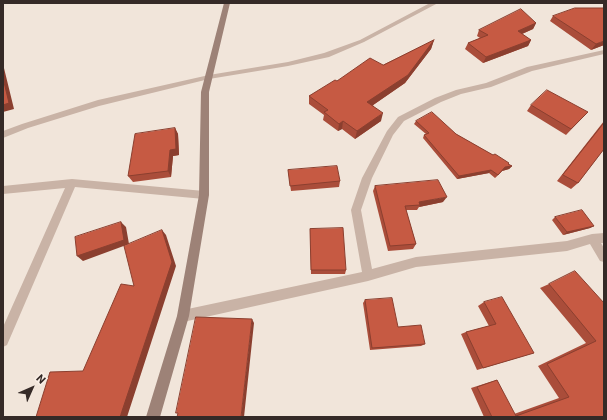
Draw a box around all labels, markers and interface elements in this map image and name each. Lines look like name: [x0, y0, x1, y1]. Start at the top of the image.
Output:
north arrow: [12, 368, 52, 408]
text: N: [33, 372, 48, 386]

